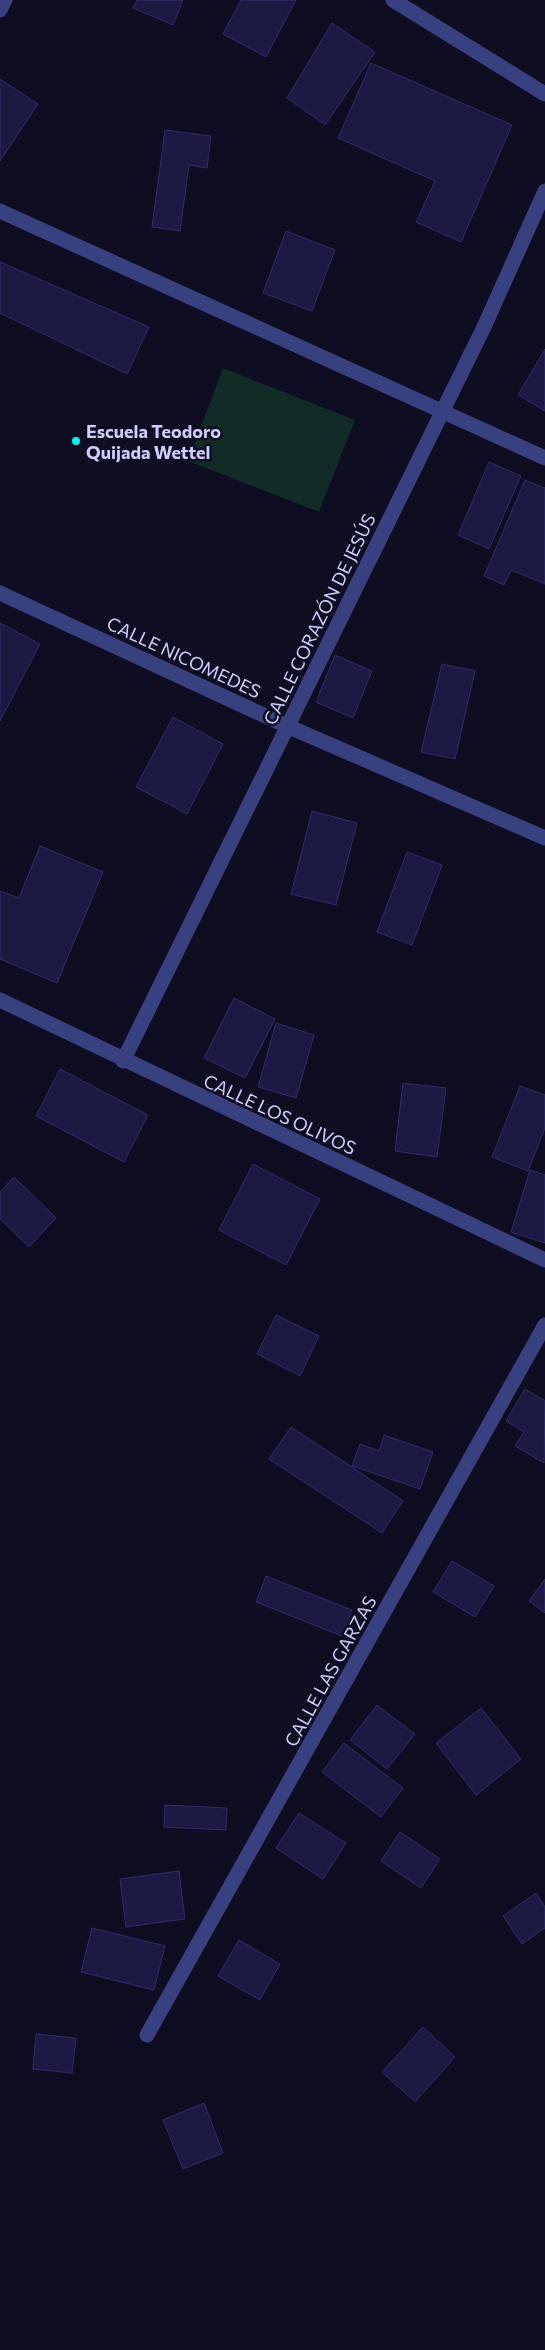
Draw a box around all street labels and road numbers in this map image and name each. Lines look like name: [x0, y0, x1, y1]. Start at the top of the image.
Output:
street label: CALLE CORAZÓN DE JESÚS: [258, 510, 380, 728]
street label: CALLE NICOMEDES: [104, 612, 264, 702]
street label: CALLE LOS OLIVOS: [200, 1069, 360, 1159]
street label: CALLE LAS GARZAS: [279, 1592, 381, 1750]

